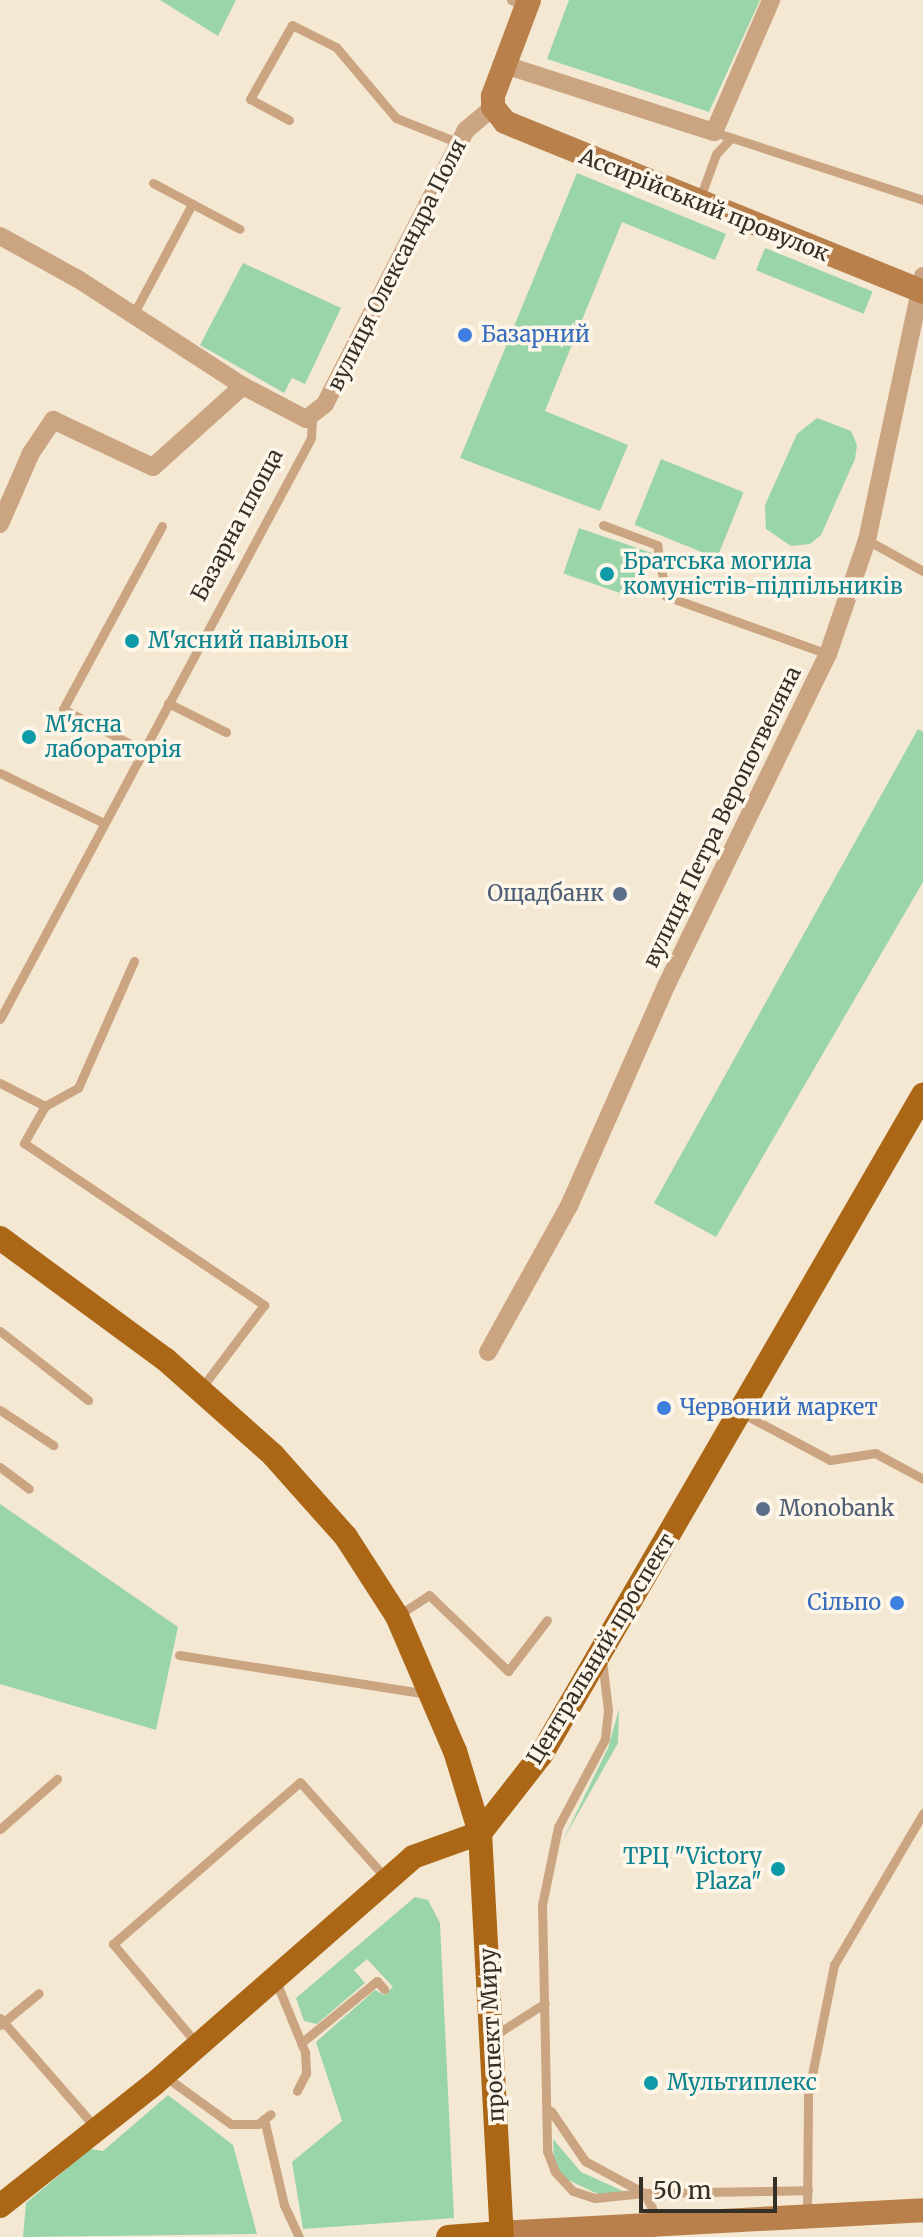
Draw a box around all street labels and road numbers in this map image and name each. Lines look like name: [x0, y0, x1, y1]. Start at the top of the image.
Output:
street label: вулиця Олександра Поля: [322, 135, 472, 395]
street label: Ассирійський провулок: [575, 143, 833, 267]
street label: Базарна площа: [186, 444, 288, 606]
street label: вулиця Петра Веропотвеляна: [637, 662, 807, 972]
street label: Центральний проспект: [521, 1529, 681, 1769]
street label: проспект Миру: [474, 1947, 510, 2123]

